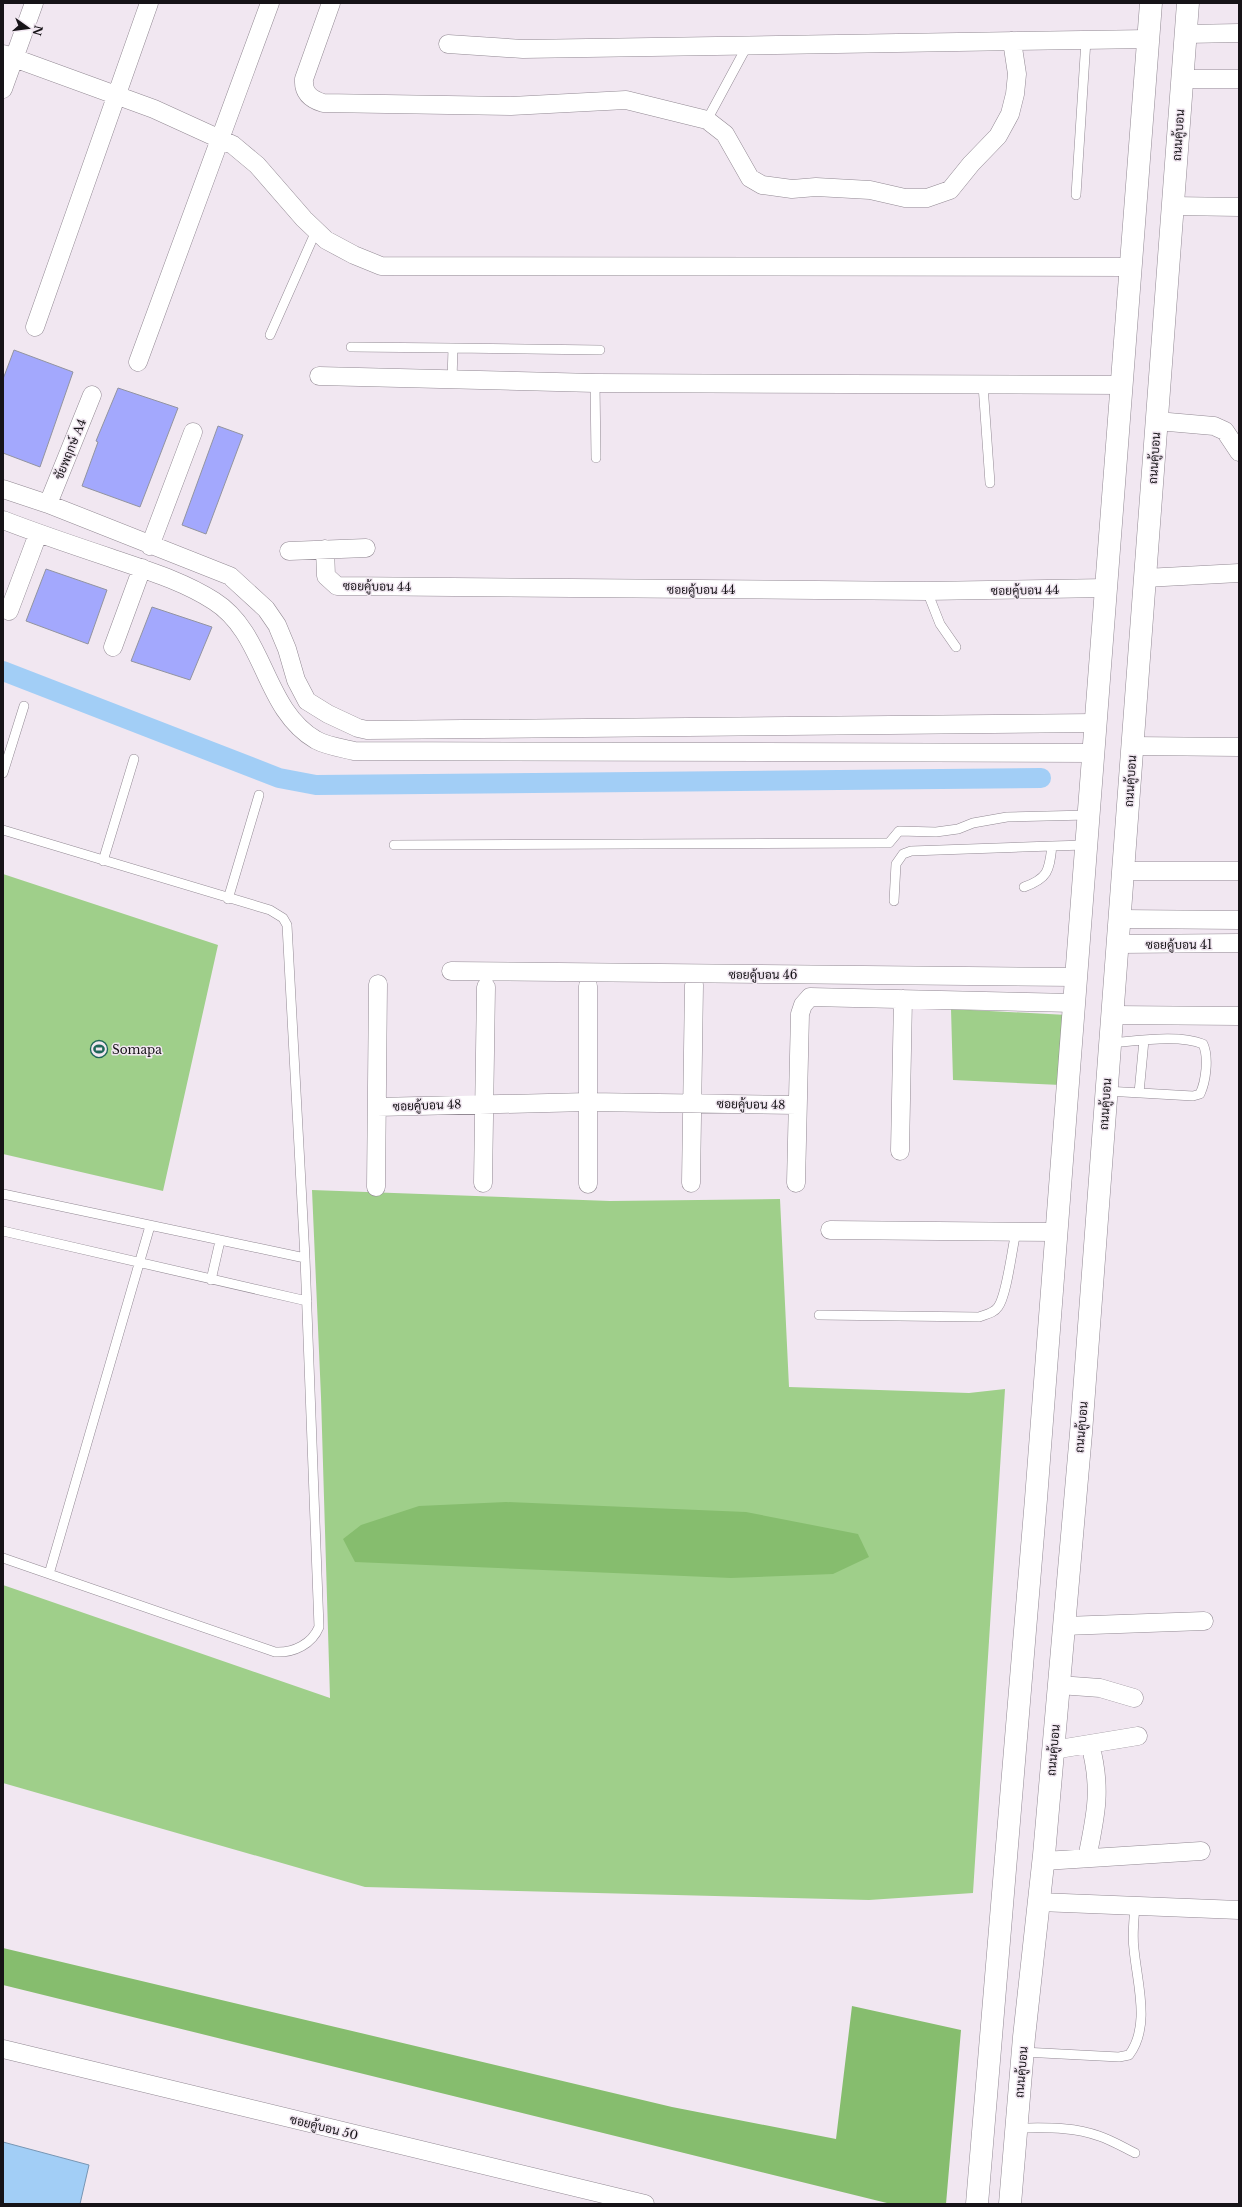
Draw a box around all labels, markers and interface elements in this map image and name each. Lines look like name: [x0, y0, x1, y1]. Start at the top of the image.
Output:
north arrow: [8, 8, 48, 48]
text: N: [30, 24, 46, 38]
street label: ถนนคู้บอน: [1169, 108, 1188, 161]
street label: ชัยพฤกษ์ A4: [51, 416, 89, 482]
street label: ถนนคู้บอน: [1145, 431, 1164, 484]
street label: ซอยคู้บอน 44: [343, 578, 411, 595]
street label: ซอยคู้บอน 44: [667, 582, 735, 598]
street label: ซอยคู้บอน 44: [991, 582, 1059, 599]
street label: ถนนคู้บอน: [1121, 754, 1140, 807]
street label: ซอยคู้บอน 41: [1146, 937, 1212, 953]
street label: ซอยคู้บอน 46: [728, 967, 798, 983]
sports icon: Somapa: [89, 1039, 109, 1059]
place label: Somapa: [112, 1042, 162, 1057]
street label: ถนนคู้บอน: [1096, 1077, 1115, 1130]
street label: ซอยคู้บอน 48: [392, 1096, 462, 1115]
street label: ซอยคู้บอน 48: [717, 1096, 785, 1113]
street label: ถนนคู้บอน: [1071, 1400, 1092, 1454]
street label: ถนนคู้บอน: [1043, 1723, 1064, 1777]
street label: ถนนคู้บอน: [1011, 2045, 1032, 2099]
street label: ซอยคู้บอน 50: [288, 2111, 360, 2144]

